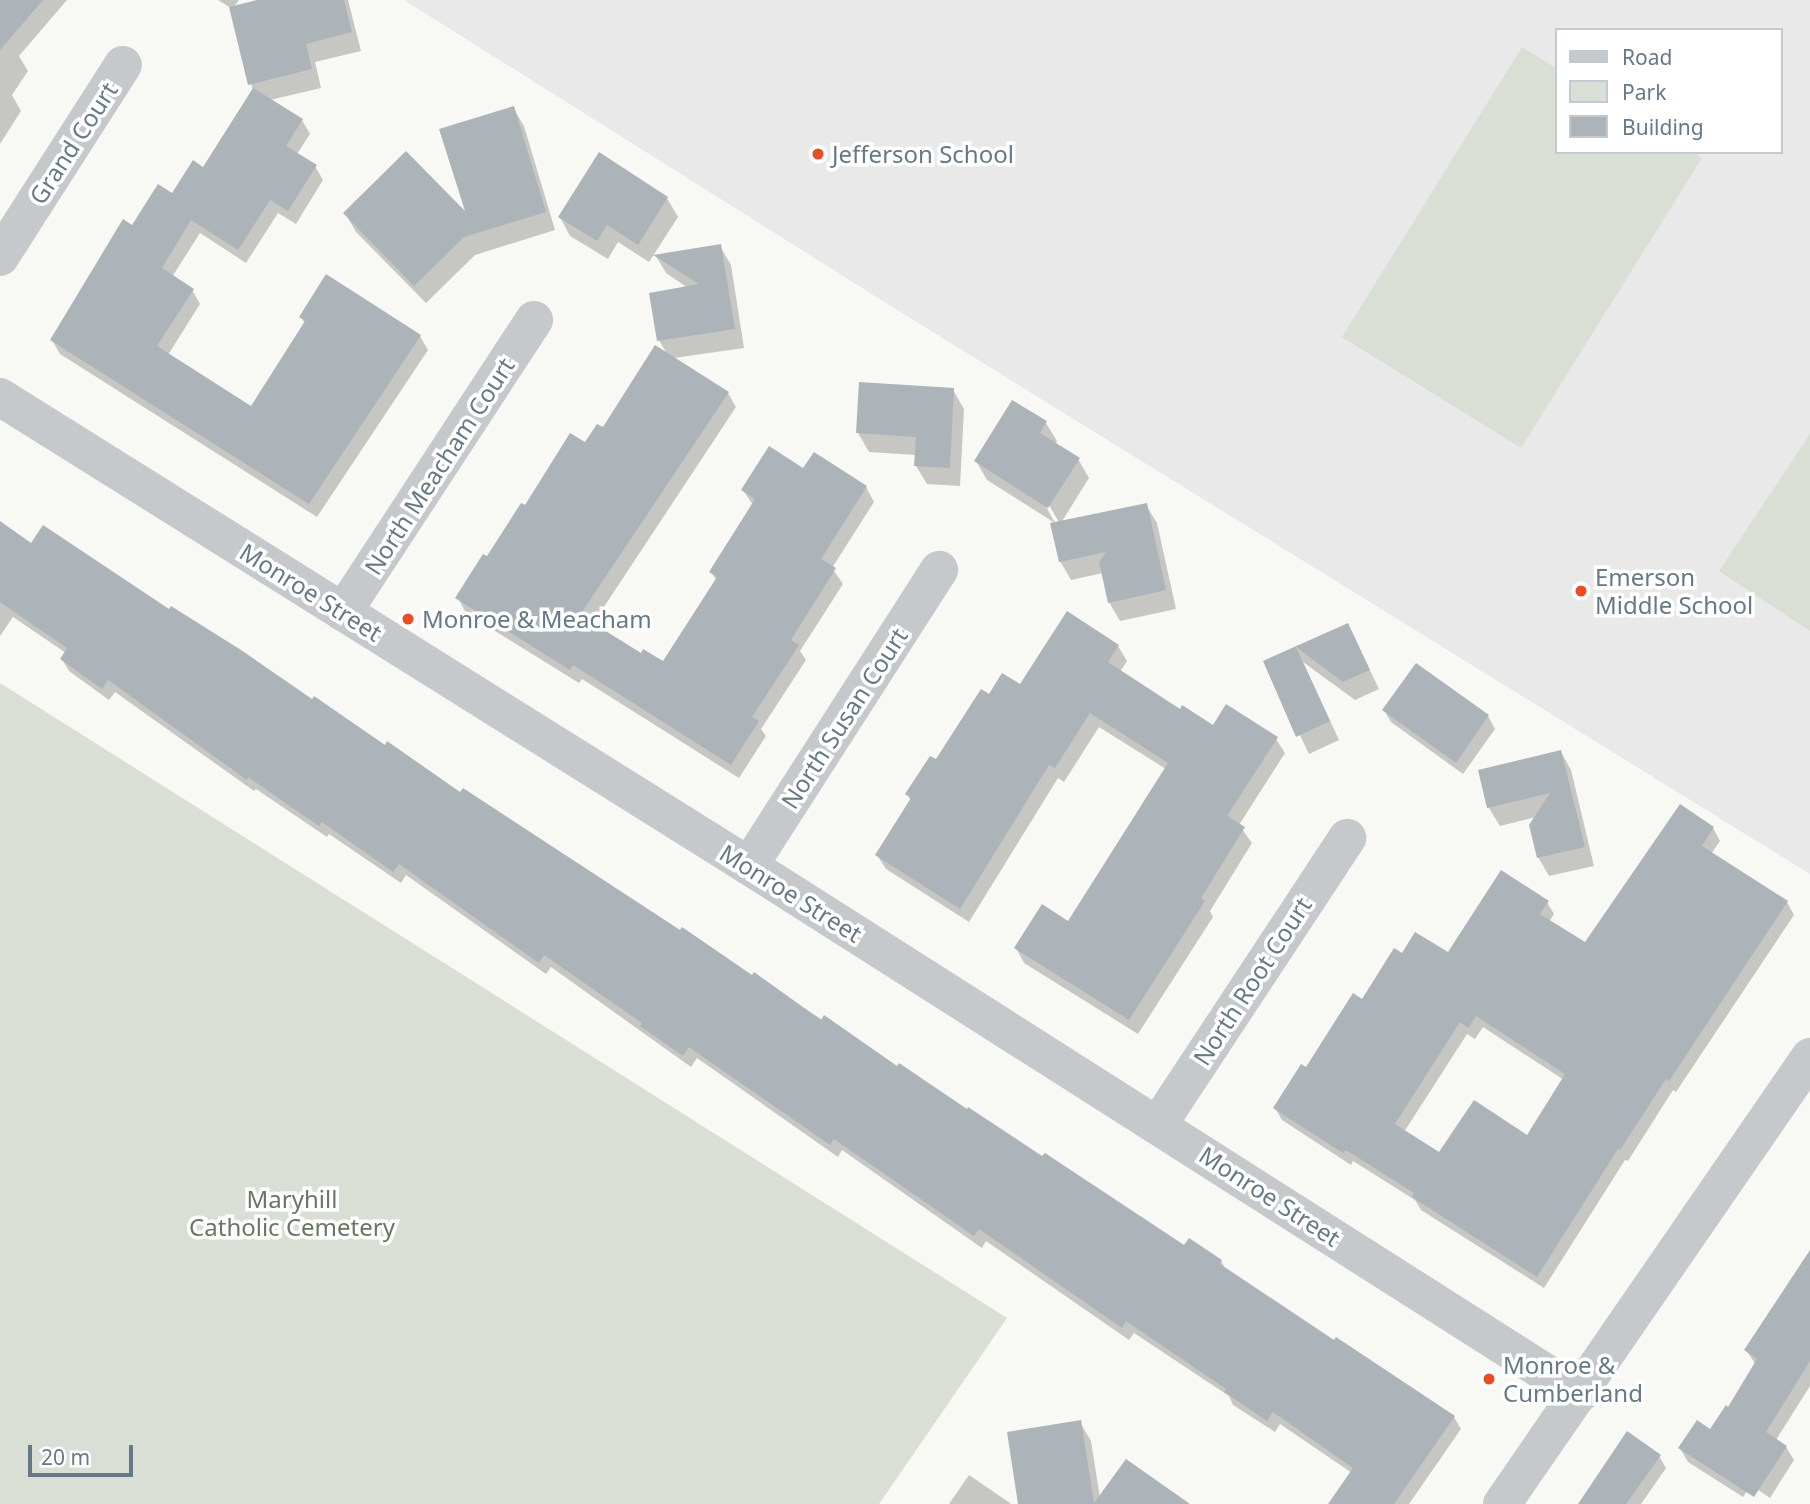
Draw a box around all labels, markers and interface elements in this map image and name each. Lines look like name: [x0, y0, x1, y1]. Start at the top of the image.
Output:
legend: [1554, 28, 1782, 154]
text: Road: [1622, 43, 1672, 71]
street label: Grand Court: [23, 77, 123, 209]
text: Park: [1622, 78, 1666, 106]
text: Building: [1622, 113, 1704, 141]
place label: Jefferson School: [832, 140, 1014, 168]
marker: Jefferson School: [810, 146, 826, 162]
street label: North Meacham Court: [358, 352, 520, 580]
street label: Monroe Street: [235, 537, 387, 647]
place label: Emerson Middle School: [1595, 563, 1753, 619]
marker: Emerson Middle School: [1573, 583, 1589, 599]
place label: Monroe & Meacham: [422, 605, 652, 633]
marker: Monroe & Meacham: [400, 611, 416, 627]
street label: North Susan Court: [775, 622, 913, 814]
street label: Monroe Street: [715, 838, 867, 948]
street label: North Root Court: [1187, 892, 1317, 1070]
street label: Monroe Street: [1194, 1140, 1346, 1252]
park label: Maryhill Catholic Cemetery: [189, 1185, 395, 1241]
place label: Monroe & Cumberland: [1503, 1351, 1643, 1407]
marker: Monroe & Cumberland: [1481, 1371, 1497, 1387]
scale bar: [32, 1430, 136, 1474]
text: 20 m: [41, 1443, 90, 1471]

